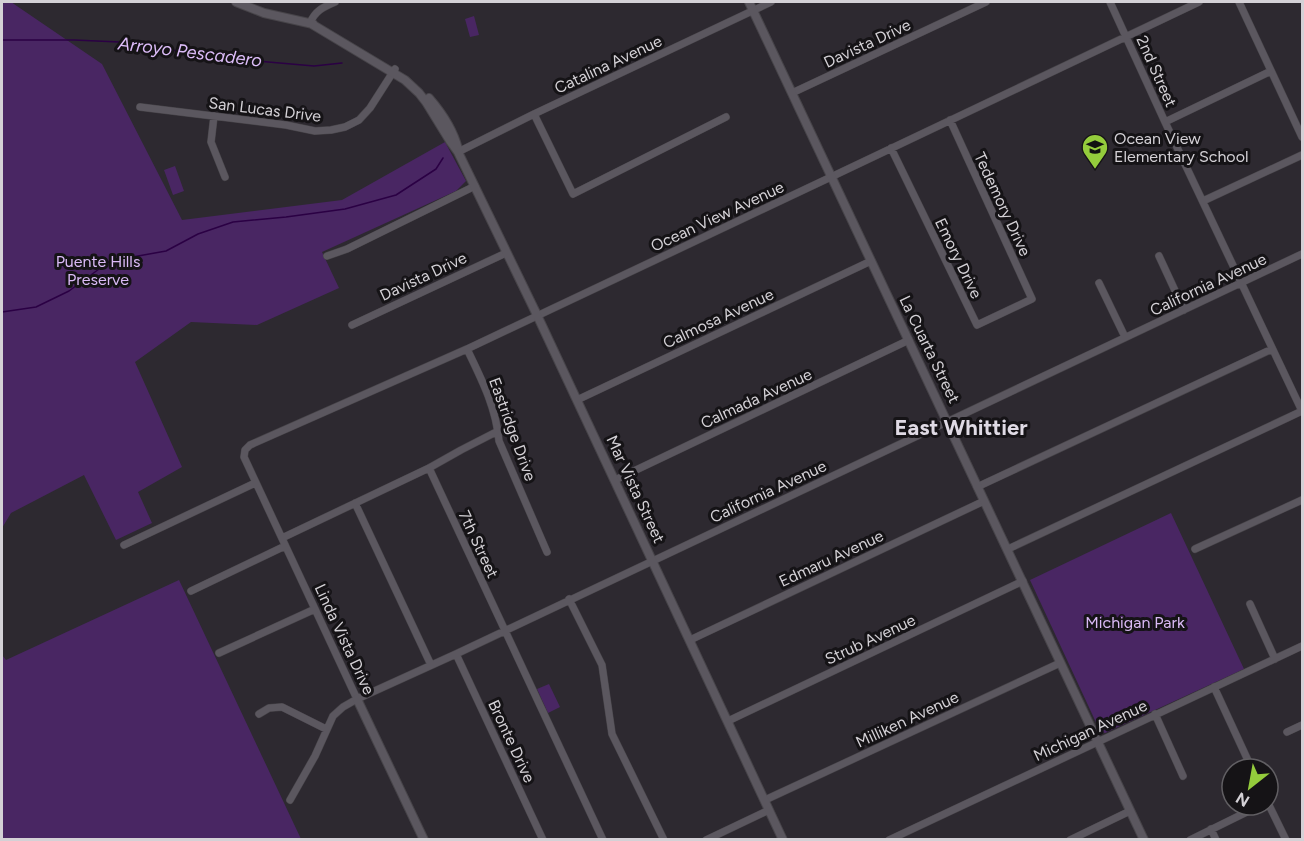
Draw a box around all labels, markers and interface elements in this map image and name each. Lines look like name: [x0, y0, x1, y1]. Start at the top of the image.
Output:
street label: Davista Drive: [821, 15, 914, 72]
street label: Catalina Avenue: [552, 31, 665, 98]
water label: Arroyo Pescadero: [116, 32, 263, 72]
street label: 2nd Street: [1132, 33, 1181, 110]
street label: San Lucas Drive: [208, 93, 323, 126]
place label: Ocean View Elementary School: [1114, 129, 1248, 166]
school or university icon: Ocean View Elementary School: [1080, 132, 1110, 170]
street label: Tedemory Drive: [970, 149, 1035, 259]
street label: Ocean View Avenue: [648, 177, 787, 256]
street label: Emory Drive: [931, 215, 986, 302]
street label: Davista Drive: [377, 248, 470, 305]
street label: California Avenue: [1147, 249, 1270, 320]
park label: Puente Hills Preserve: [56, 252, 140, 289]
street label: Calmosa Avenue: [660, 284, 777, 352]
street label: La Cuarta Street: [895, 292, 964, 406]
street label: Calmada Avenue: [698, 364, 815, 433]
street label: Eastridge Drive: [485, 375, 540, 484]
district label: East Whittier: [895, 414, 1028, 441]
street label: Mar Vista Street: [602, 433, 669, 546]
street label: California Avenue: [707, 456, 830, 527]
street label: 7th Street: [455, 507, 502, 581]
street label: Edmaru Avenue: [776, 526, 887, 591]
street label: Linda Vista Drive: [311, 581, 379, 698]
street label: Strub Avenue: [822, 610, 919, 669]
park label: Michigan Park: [1085, 613, 1185, 632]
street label: Milliken Avenue: [853, 687, 962, 752]
street label: Michigan Avenue: [1030, 696, 1150, 765]
street label: Bronte Drive: [484, 697, 539, 786]
north arrow: [1220, 757, 1280, 817]
text: N: [1232, 788, 1253, 811]

